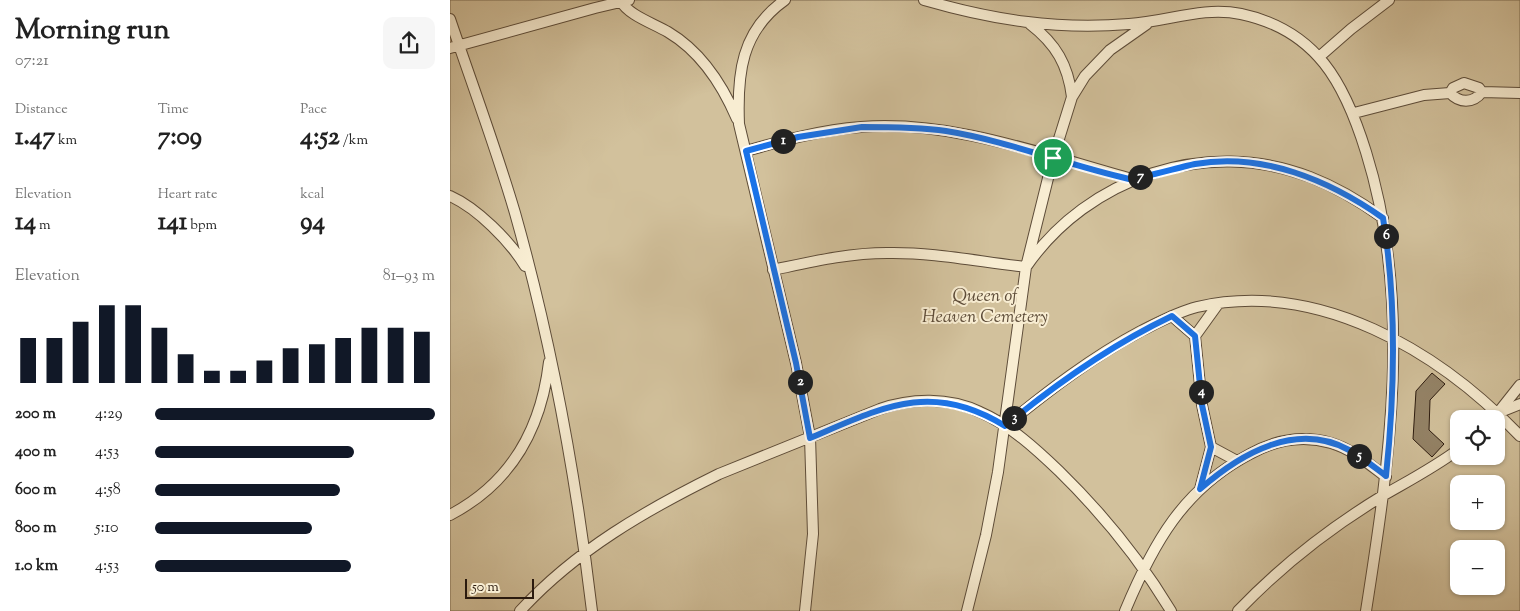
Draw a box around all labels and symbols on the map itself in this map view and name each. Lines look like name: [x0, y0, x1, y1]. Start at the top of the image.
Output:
pin: 1: [770, 128, 796, 154]
pin: [1032, 137, 1074, 179]
pin: 7: [1128, 164, 1152, 190]
pin: 6: [1374, 224, 1398, 248]
park label: Queen of Heaven Cemetery: [922, 284, 1048, 331]
pin: 2: [788, 370, 812, 394]
pin: 4: [1188, 380, 1214, 404]
pin: 3: [1002, 406, 1026, 430]
pin: 5: [1346, 444, 1372, 468]
scale bar: [465, 576, 534, 599]

